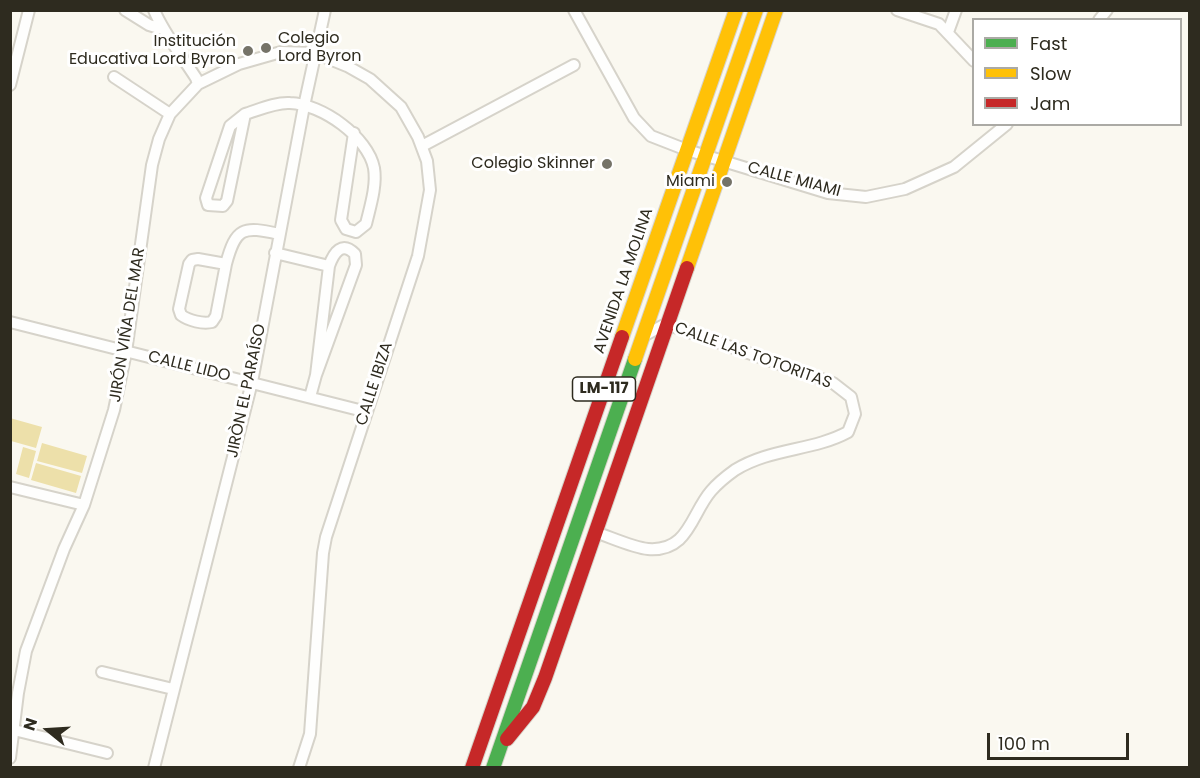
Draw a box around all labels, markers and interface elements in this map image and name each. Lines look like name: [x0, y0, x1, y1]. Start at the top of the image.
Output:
legend: [972, 18, 1182, 126]
place label: Colegio Lord Byron: [278, 29, 361, 67]
text: Fast: [1030, 31, 1067, 56]
place label: Institución Educativa Lord Byron: [69, 32, 236, 70]
marker: Colegio Lord Byron: [259, 41, 273, 55]
marker: Institución Educativa Lord Byron: [241, 44, 255, 58]
text: Slow: [1030, 61, 1071, 86]
text: Jam: [1030, 91, 1070, 116]
place label: Colegio Skinner: [471, 154, 595, 174]
marker: Colegio Skinner: [600, 157, 614, 171]
street label: CALLE MIAMI: [745, 158, 843, 202]
place label: Miami: [666, 172, 715, 192]
marker: Miami: [720, 175, 734, 189]
street label: AVENIDA LA MOLINA: [590, 206, 658, 356]
street label: JIRÓN VIÑA DEL MAR: [106, 246, 150, 404]
street label: CALLE LAS TOTORITAS: [672, 319, 834, 393]
street label: JIRÒN EL PARAÍSO: [223, 322, 271, 460]
street label: CALLE IBIZA: [352, 340, 398, 428]
street label: CALLE LIDO: [146, 348, 232, 386]
road number: LM-117: [572, 377, 636, 401]
north arrow: [18, 700, 78, 760]
text: N: [18, 715, 43, 734]
scale bar: [990, 721, 1132, 759]
text: 100 m: [998, 731, 1050, 756]

